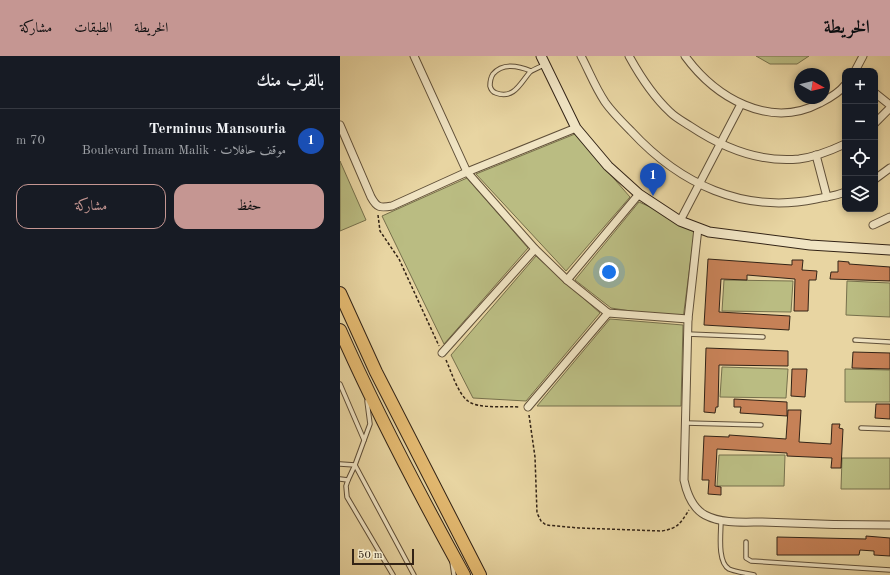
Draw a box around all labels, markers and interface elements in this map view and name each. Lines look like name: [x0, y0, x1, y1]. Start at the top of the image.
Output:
text: الخريطة: [824, 19, 870, 38]
text: مشاركة: [20, 21, 52, 35]
text: الطبقات: [74, 21, 112, 35]
text: الخريطة: [134, 21, 168, 35]
north arrow: [794, 68, 830, 104]
map controls: [842, 68, 878, 212]
button: +: [842, 68, 878, 104]
text: بالقرب منك: [256, 73, 324, 90]
button: −: [842, 104, 878, 140]
text: Terminus Mansouria: [149, 122, 286, 137]
text: 70 m: [16, 134, 45, 147]
text: 1: [307, 134, 315, 147]
button: locate: [842, 140, 878, 176]
text: موقف حافلات · Boulevard Imam Malik: [82, 144, 286, 157]
pin: 1: [640, 163, 666, 196]
button: layers: [842, 176, 878, 212]
button: مشاركة: [16, 184, 166, 229]
button: حفظ: [174, 184, 324, 229]
your location: [599, 262, 619, 282]
scale bar: [352, 547, 414, 566]
text: 50 m: [358, 550, 383, 561]

